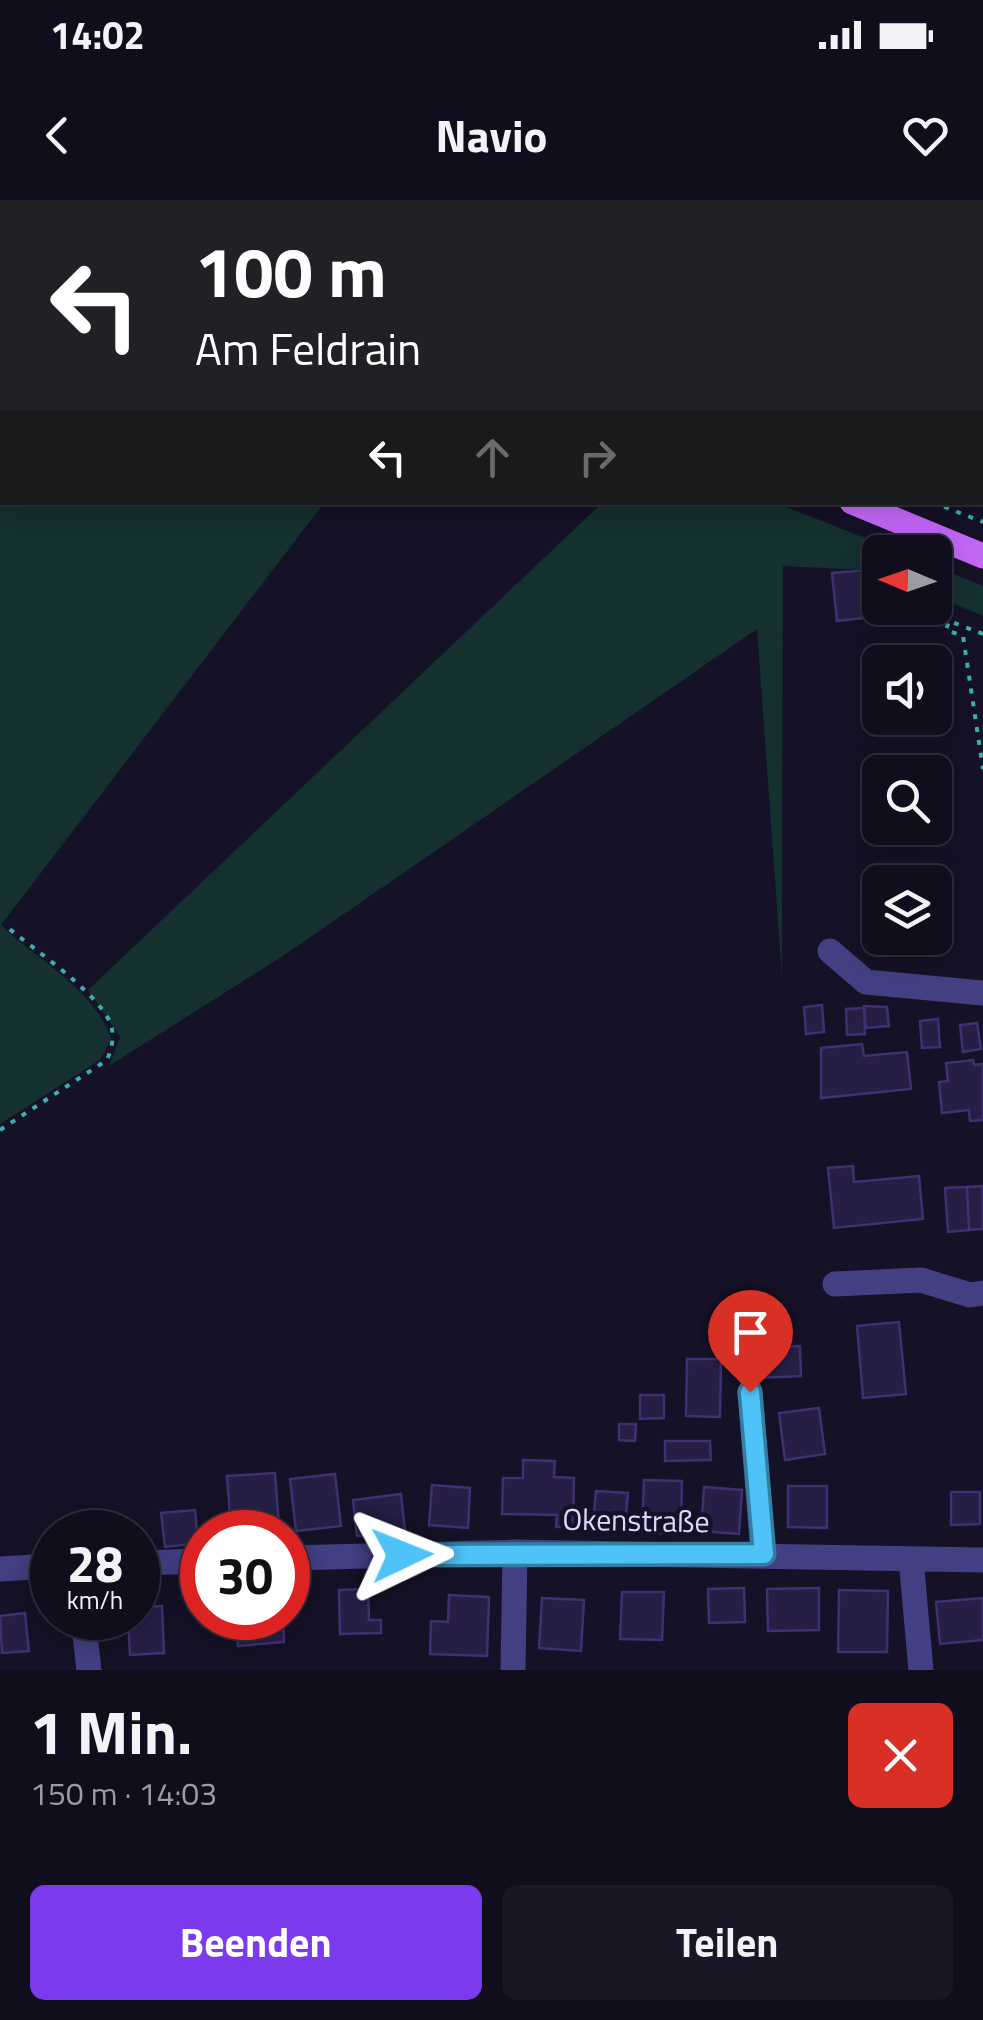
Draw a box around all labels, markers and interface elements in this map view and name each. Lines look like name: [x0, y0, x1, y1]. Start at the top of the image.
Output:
text: 14:02: [50, 6, 145, 64]
text: Navio: [436, 101, 547, 169]
icon: back: [30, 108, 85, 163]
icon: heart: [898, 108, 953, 163]
text: 100 m: [195, 218, 387, 324]
icon: left: [30, 240, 160, 370]
text: Am Feldrain: [195, 314, 421, 382]
icon: left: [360, 430, 415, 485]
icon: ahead: [465, 430, 520, 485]
icon: right: [570, 430, 625, 485]
north arrow: [862, 535, 952, 625]
map controls: [862, 535, 952, 955]
button: sound: [862, 645, 952, 735]
button: search: [862, 755, 952, 845]
button: layers: [862, 865, 952, 955]
pin: [708, 1290, 793, 1393]
icon: arrive: [723, 1305, 778, 1360]
street label: Okenstraße: [562, 1496, 710, 1544]
position arrow: [350, 1503, 454, 1607]
speed limit sign: 30: [180, 1510, 310, 1640]
text: 28: [67, 1525, 123, 1601]
text: km/h: [67, 1581, 123, 1619]
text: 1 Min.: [30, 1686, 192, 1777]
button: close: [848, 1703, 953, 1808]
text: 150 m · 14:03: [30, 1769, 217, 1817]
button: Beenden: [30, 1885, 482, 2000]
button: Teilen: [502, 1885, 953, 2000]

